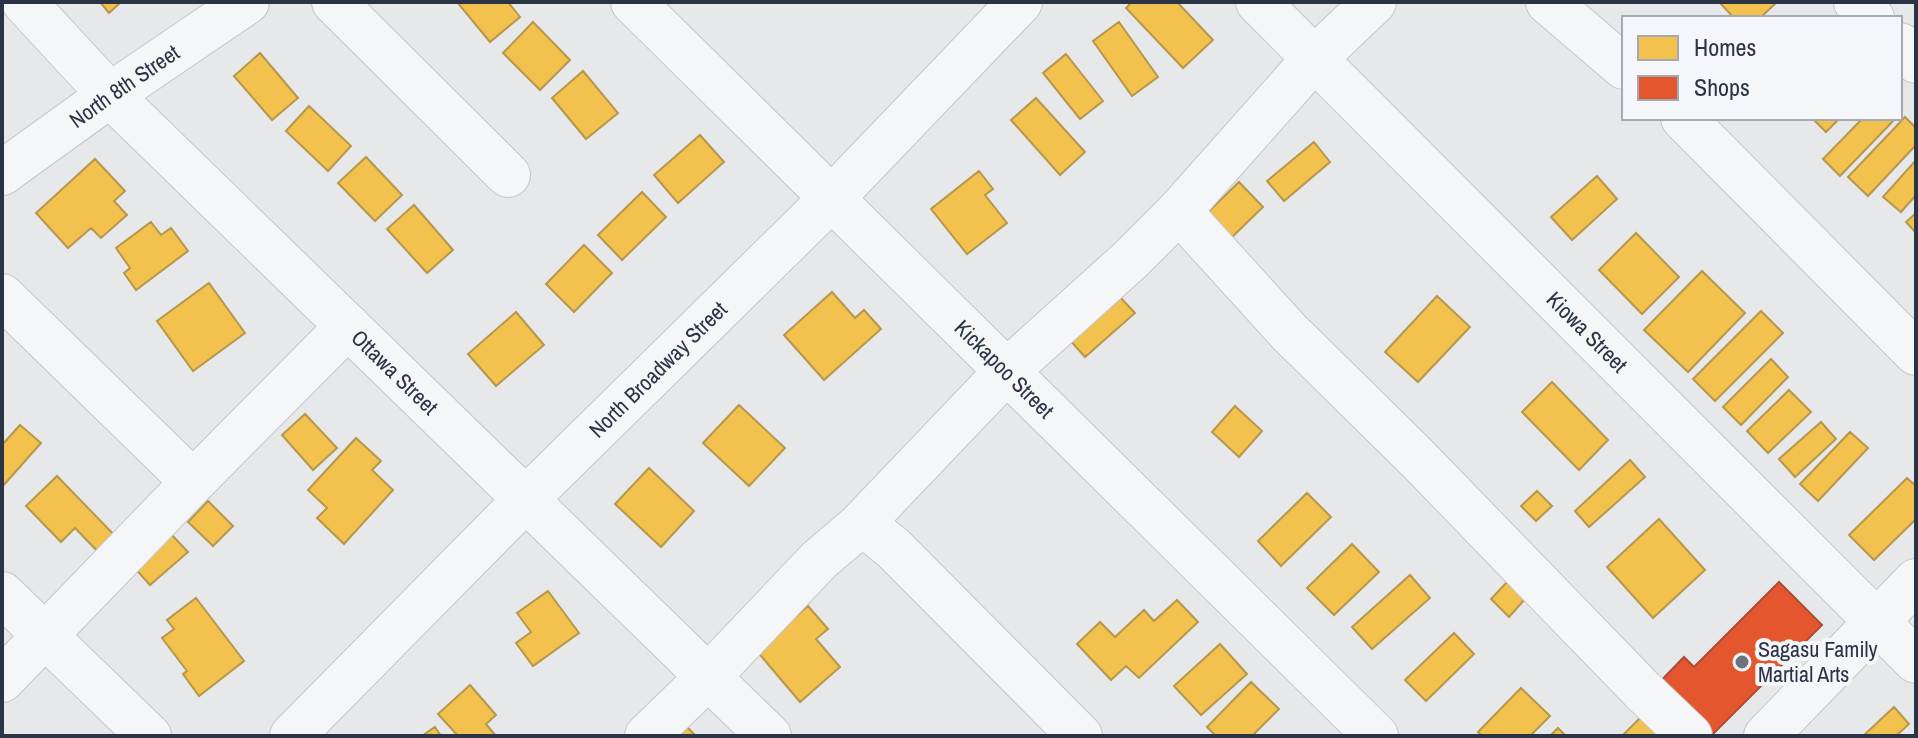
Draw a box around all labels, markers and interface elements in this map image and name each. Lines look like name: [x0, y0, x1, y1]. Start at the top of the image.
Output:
legend: [1622, 16, 1902, 120]
text: Homes: [1694, 31, 1756, 63]
street label: North 8th Street: [63, 37, 185, 135]
text: Shops: [1694, 71, 1750, 103]
street label: Kiowa Street: [1540, 285, 1634, 379]
street label: North Broadway Street: [582, 295, 734, 444]
street label: Kickapoo Street: [948, 313, 1061, 425]
street label: Ottawa Street: [345, 323, 445, 421]
place label: Sagasu Family Martial Arts: [1758, 634, 1877, 689]
marker: Sagasu Family Martial Arts: [1733, 653, 1751, 671]

